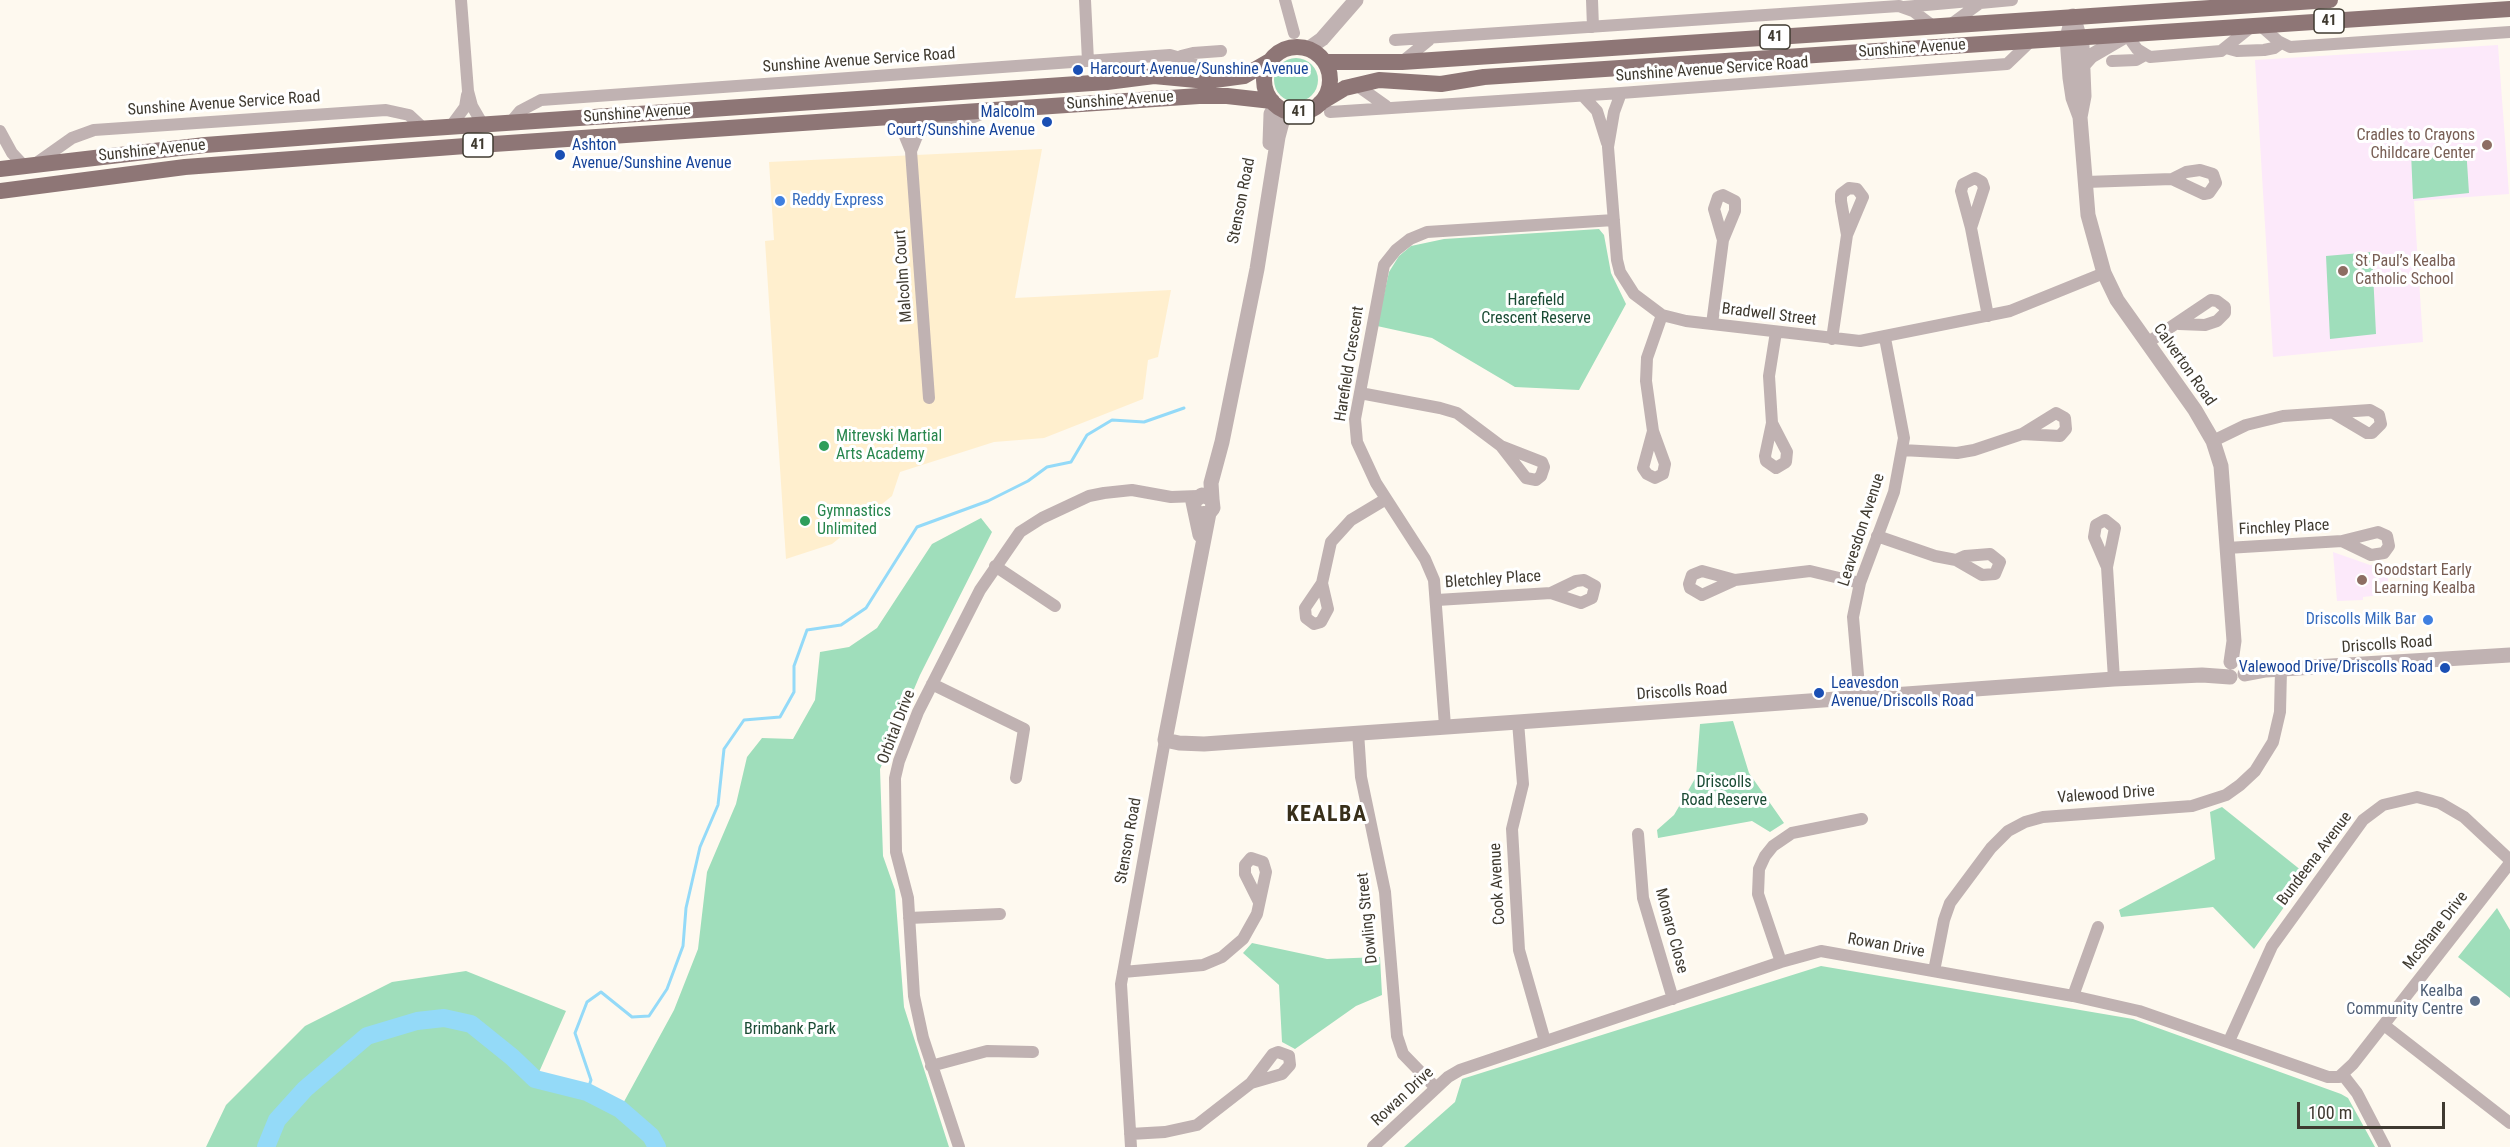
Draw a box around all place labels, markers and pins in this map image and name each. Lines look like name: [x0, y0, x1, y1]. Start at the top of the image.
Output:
place label: Harcourt Avenue/Sunshine Avenue: [1090, 60, 1309, 80]
marker: Harcourt Avenue/Sunshine Avenue: [1071, 63, 1085, 77]
place label: Malcolm Court/Sunshine Avenue: [887, 103, 1035, 141]
marker: Malcolm Court/Sunshine Avenue: [1040, 115, 1054, 129]
place label: Cradles to Crayons Childcare Center: [2357, 126, 2475, 164]
place label: Ashton Avenue/Sunshine Avenue: [572, 136, 731, 174]
marker: Cradles to Crayons Childcare Center: [2480, 138, 2494, 152]
marker: Ashton Avenue/Sunshine Avenue: [553, 148, 567, 162]
place label: Reddy Express: [792, 191, 884, 211]
marker: Reddy Express: [773, 194, 787, 208]
place label: St Paul’s Kealba Catholic School: [2355, 252, 2456, 290]
marker: St Paul’s Kealba Catholic School: [2336, 264, 2350, 278]
place label: Mitrevski Martial Arts Academy: [836, 427, 942, 465]
marker: Mitrevski Martial Arts Academy: [817, 439, 831, 453]
place label: Gymnastics Unlimited: [817, 502, 891, 540]
marker: Gymnastics Unlimited: [798, 514, 812, 528]
place label: Goodstart Early Learning Kealba: [2374, 561, 2475, 599]
marker: Goodstart Early Learning Kealba: [2355, 573, 2369, 587]
place label: Driscolls Milk Bar: [2306, 610, 2416, 630]
marker: Driscolls Milk Bar: [2421, 613, 2435, 627]
place label: Valewood Drive/Driscolls Road: [2239, 658, 2433, 678]
marker: Valewood Drive/Driscolls Road: [2438, 661, 2452, 675]
place label: Leavesdon Avenue/Driscolls Road: [1831, 674, 1974, 712]
marker: Leavesdon Avenue/Driscolls Road: [1812, 686, 1826, 700]
place label: Kealba Community Centre: [2346, 982, 2463, 1020]
marker: Kealba Community Centre: [2468, 994, 2482, 1008]

